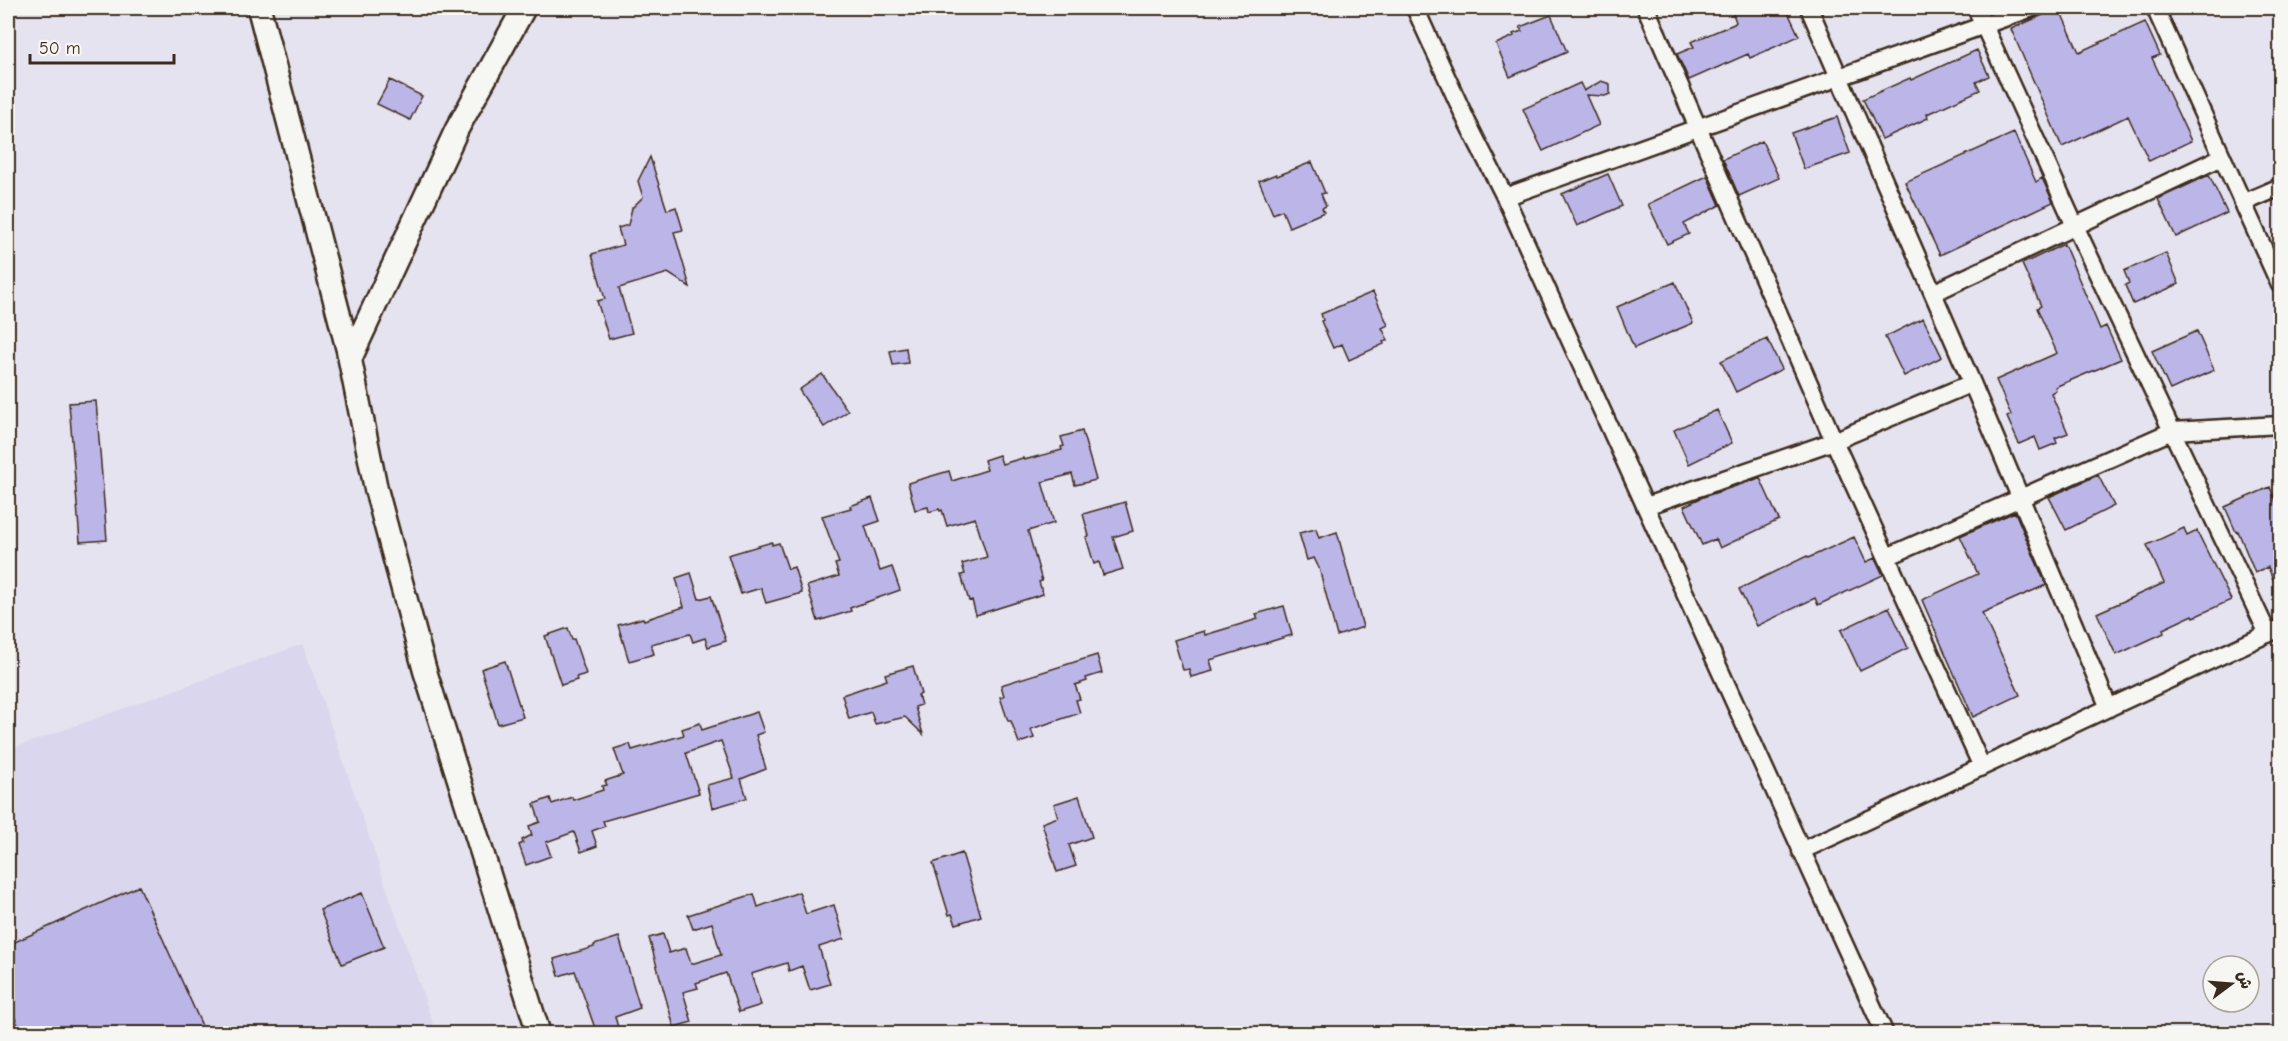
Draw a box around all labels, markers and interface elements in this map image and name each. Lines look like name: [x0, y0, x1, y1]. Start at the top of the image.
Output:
scale bar: [30, 27, 174, 65]
text: 50 m: [39, 38, 81, 59]
north arrow: [2201, 954, 2261, 1014]
text: ش: [2233, 969, 2256, 991]

